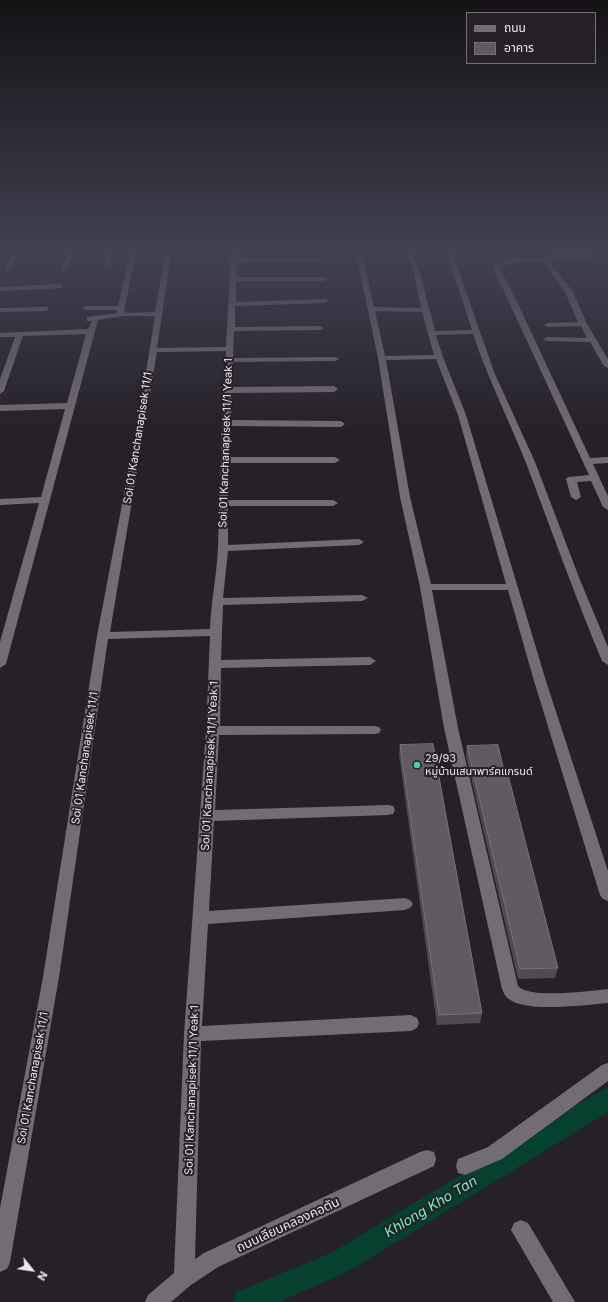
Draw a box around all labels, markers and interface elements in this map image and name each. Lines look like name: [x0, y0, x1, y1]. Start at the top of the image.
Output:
legend: [466, 12, 596, 64]
text: ถนน: [504, 20, 526, 35]
text: อาคาร: [504, 40, 534, 55]
street label: Soi 01 Kanchanapisek 11/1 Yeak 1: [216, 358, 236, 528]
street label: Soi 01 Kanchanapisek 11/1: [121, 371, 155, 505]
street label: Soi 01 Kanchanapisek 11/1 Yeak 1: [199, 681, 221, 851]
street label: Soi 01 Kanchanapisek 11/1: [69, 691, 101, 825]
place label: 29/93 หมู่บ้านเสนาพาร์คแกรนด์: [425, 752, 533, 778]
marker: 29/93 หมู่บ้านเสนาพาร์คแกรนด์: [412, 760, 422, 770]
street label: Soi 01 Kanchanapisek 11/1 Yeak 1: [182, 1005, 202, 1175]
street label: Soi 01 Kanchanapisek 11/1: [15, 1011, 51, 1145]
water label: Khlong Kho Tan: [382, 1173, 480, 1241]
street label: ถนนเลียบคลองคอตัน: [234, 1194, 342, 1256]
north arrow: [12, 1250, 52, 1290]
text: N: [34, 1269, 51, 1283]

